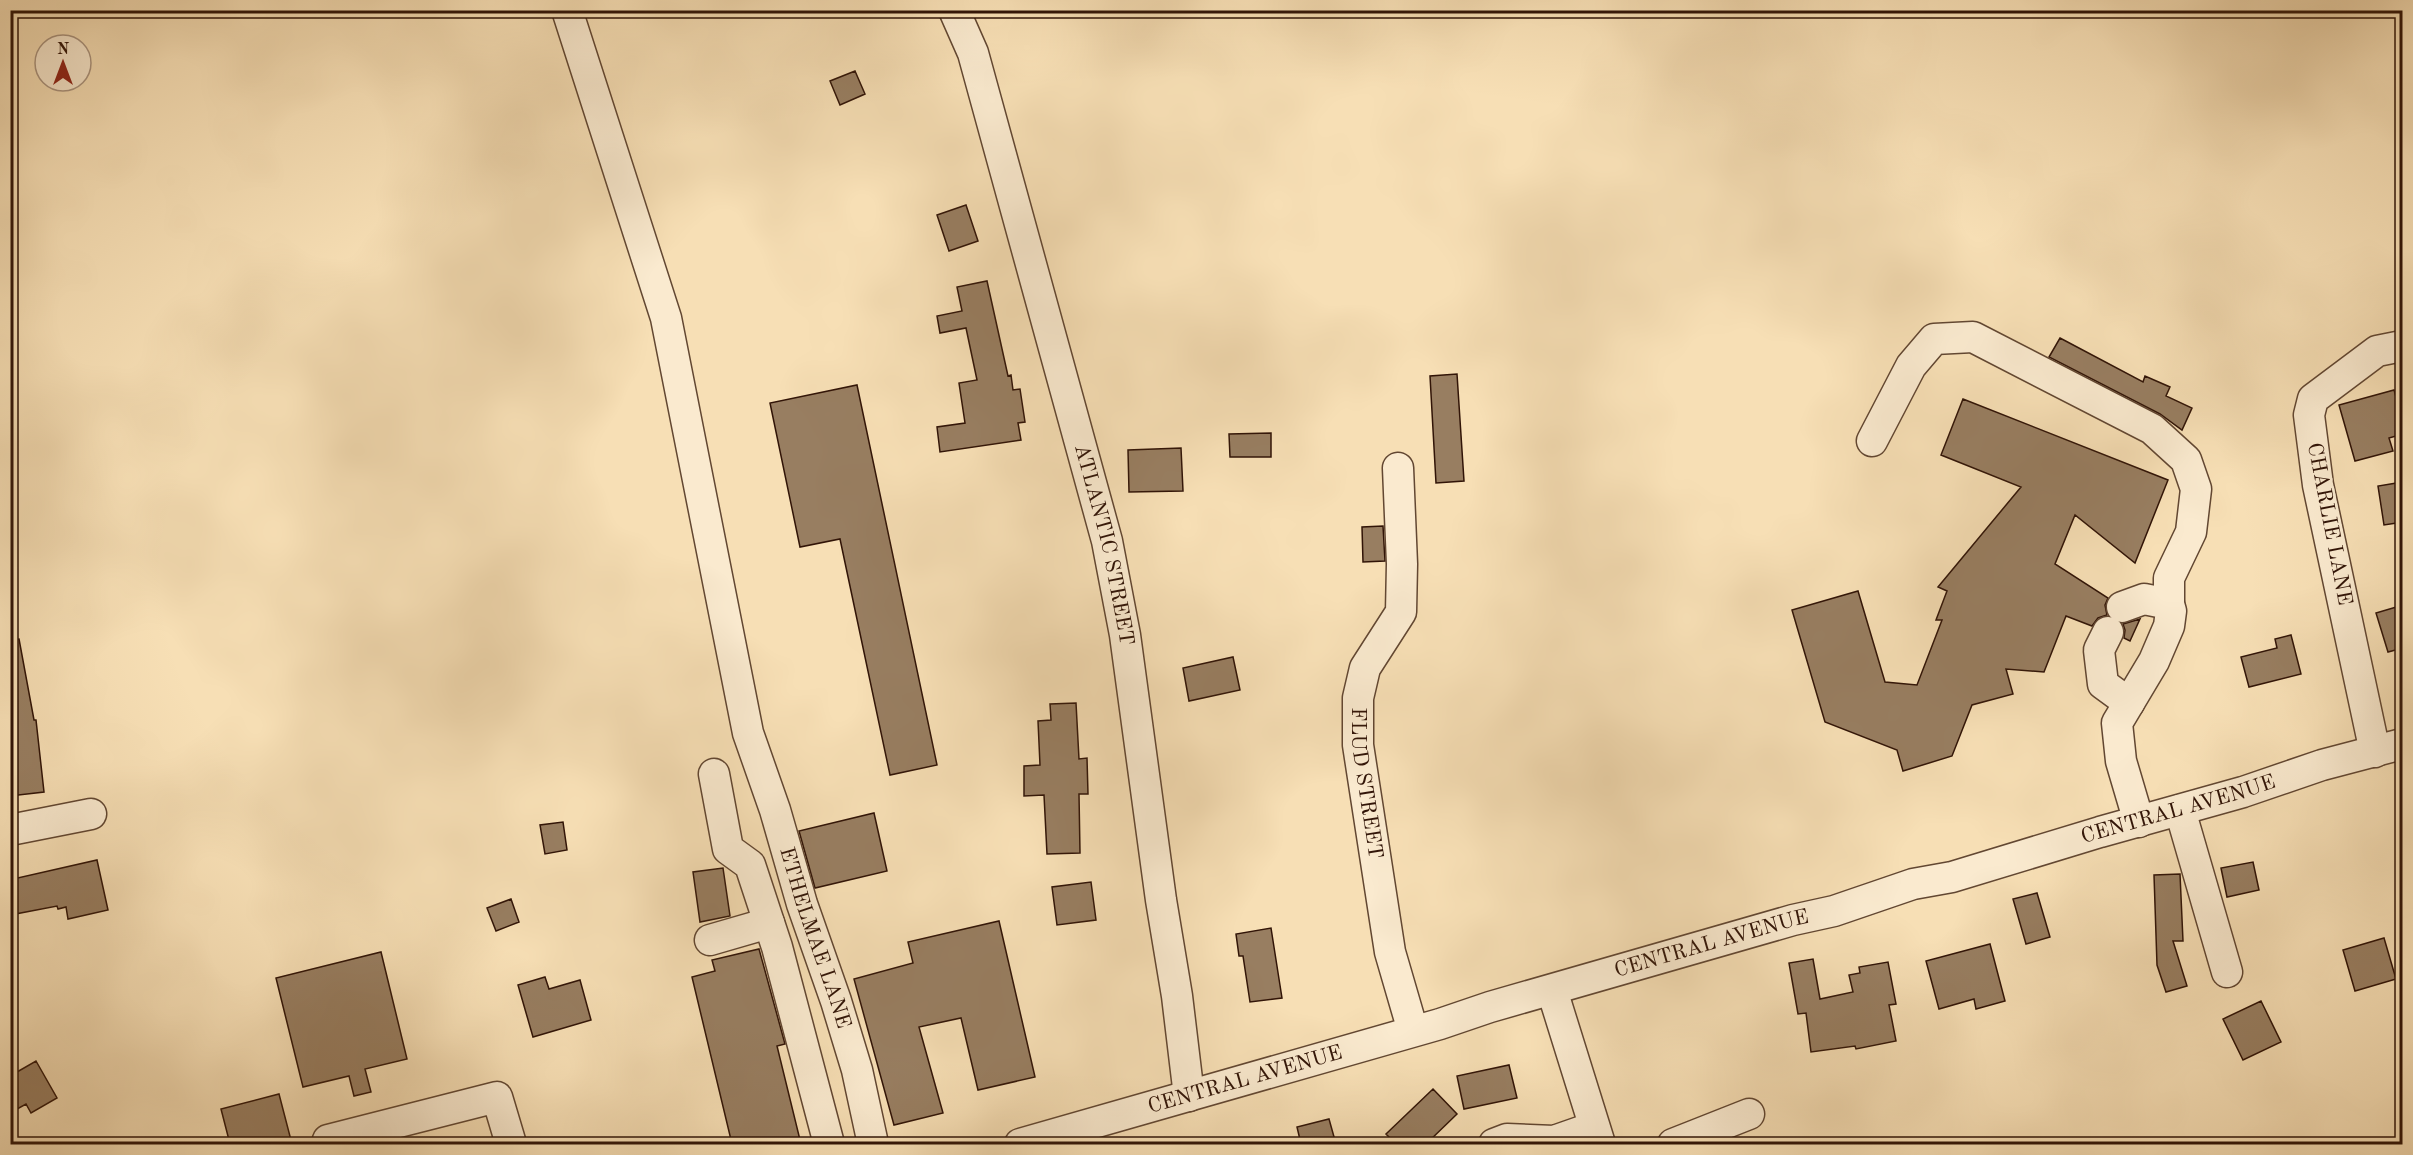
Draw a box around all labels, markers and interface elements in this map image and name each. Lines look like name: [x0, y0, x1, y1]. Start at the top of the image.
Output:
north arrow: [33, 33, 93, 93]
text: N: [57, 42, 70, 58]
street label: CHARLIE LANE: [2303, 441, 2355, 607]
street label: ATLANTIC STREET: [1070, 442, 1137, 646]
street label: FLUD STREET: [1348, 707, 1386, 860]
street label: CENTRAL AVENUE: [2079, 771, 2278, 848]
street label: ETHELMAE LANE: [776, 845, 854, 1031]
street label: CENTRAL AVENUE: [1612, 906, 1811, 981]
street label: CENTRAL AVENUE: [1145, 1042, 1345, 1117]

